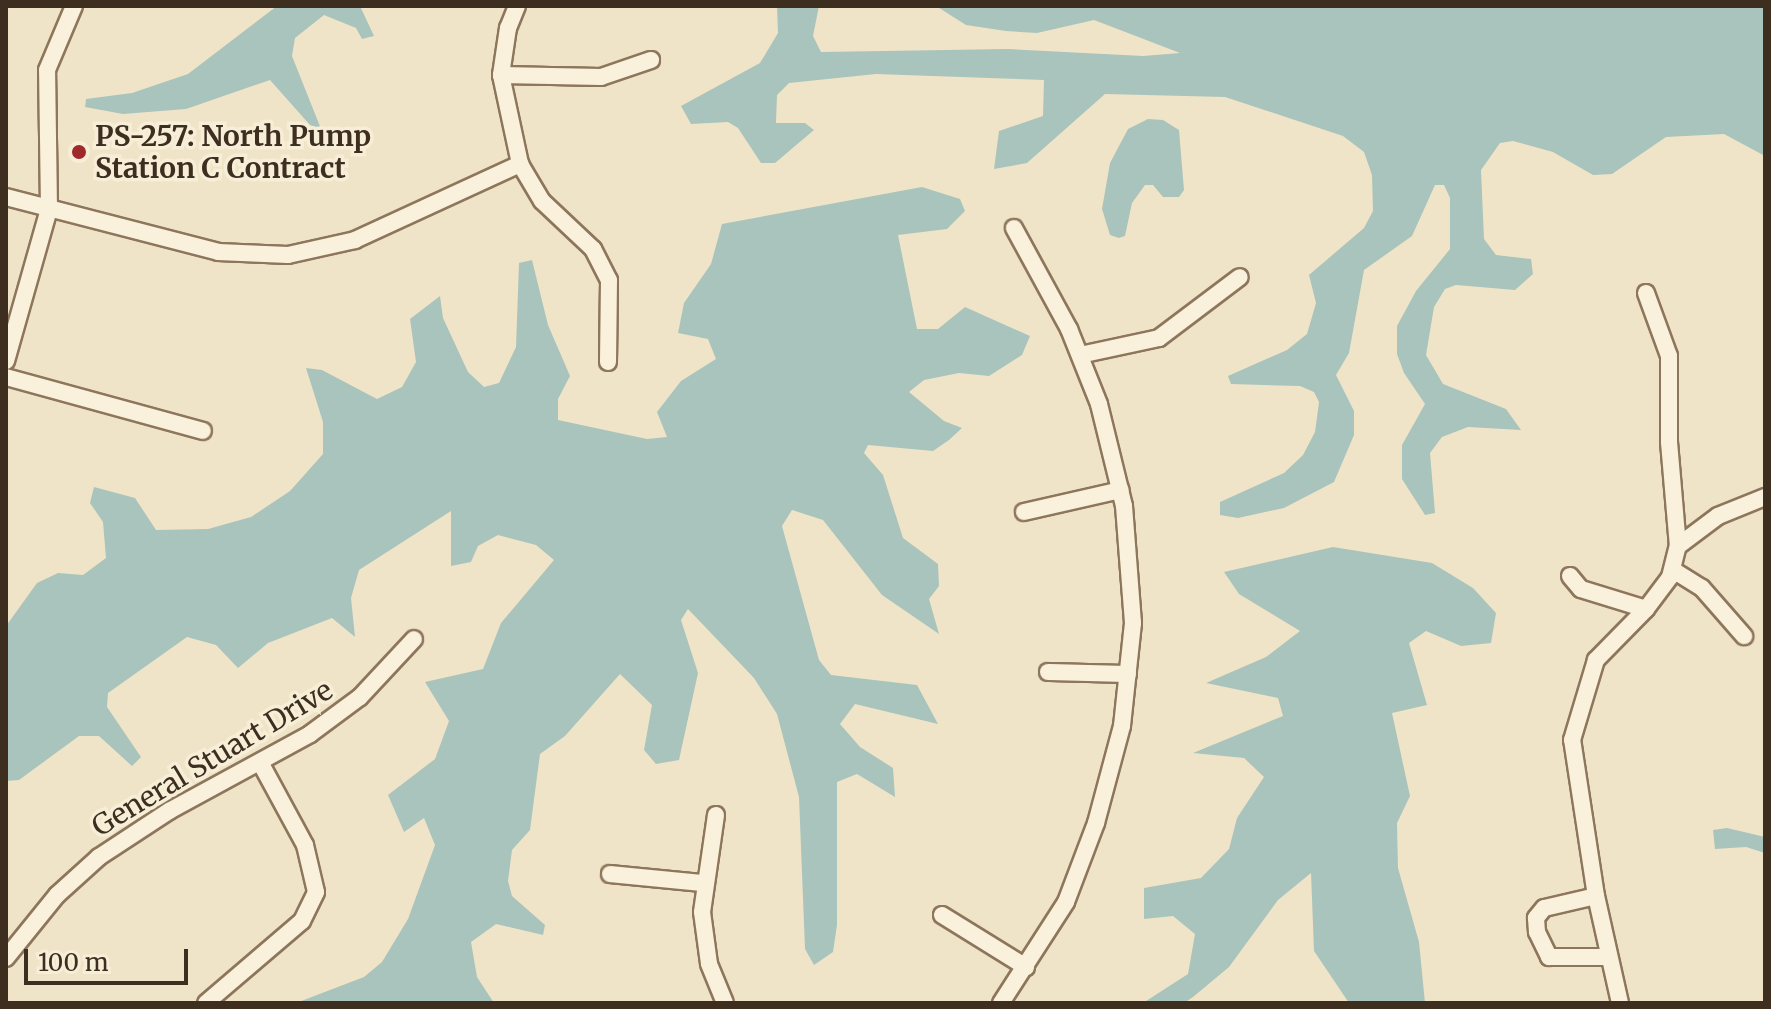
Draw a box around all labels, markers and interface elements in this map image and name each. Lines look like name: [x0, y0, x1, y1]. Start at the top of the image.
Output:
place label: PS-257: North Pump Station C Contract: [95, 119, 371, 185]
marker: PS-257: North Pump Station C Contract: [70, 143, 88, 161]
street label: General Stuart Drive: [86, 673, 338, 843]
scale bar: [28, 933, 192, 983]
text: 100 m: [38, 947, 108, 978]

